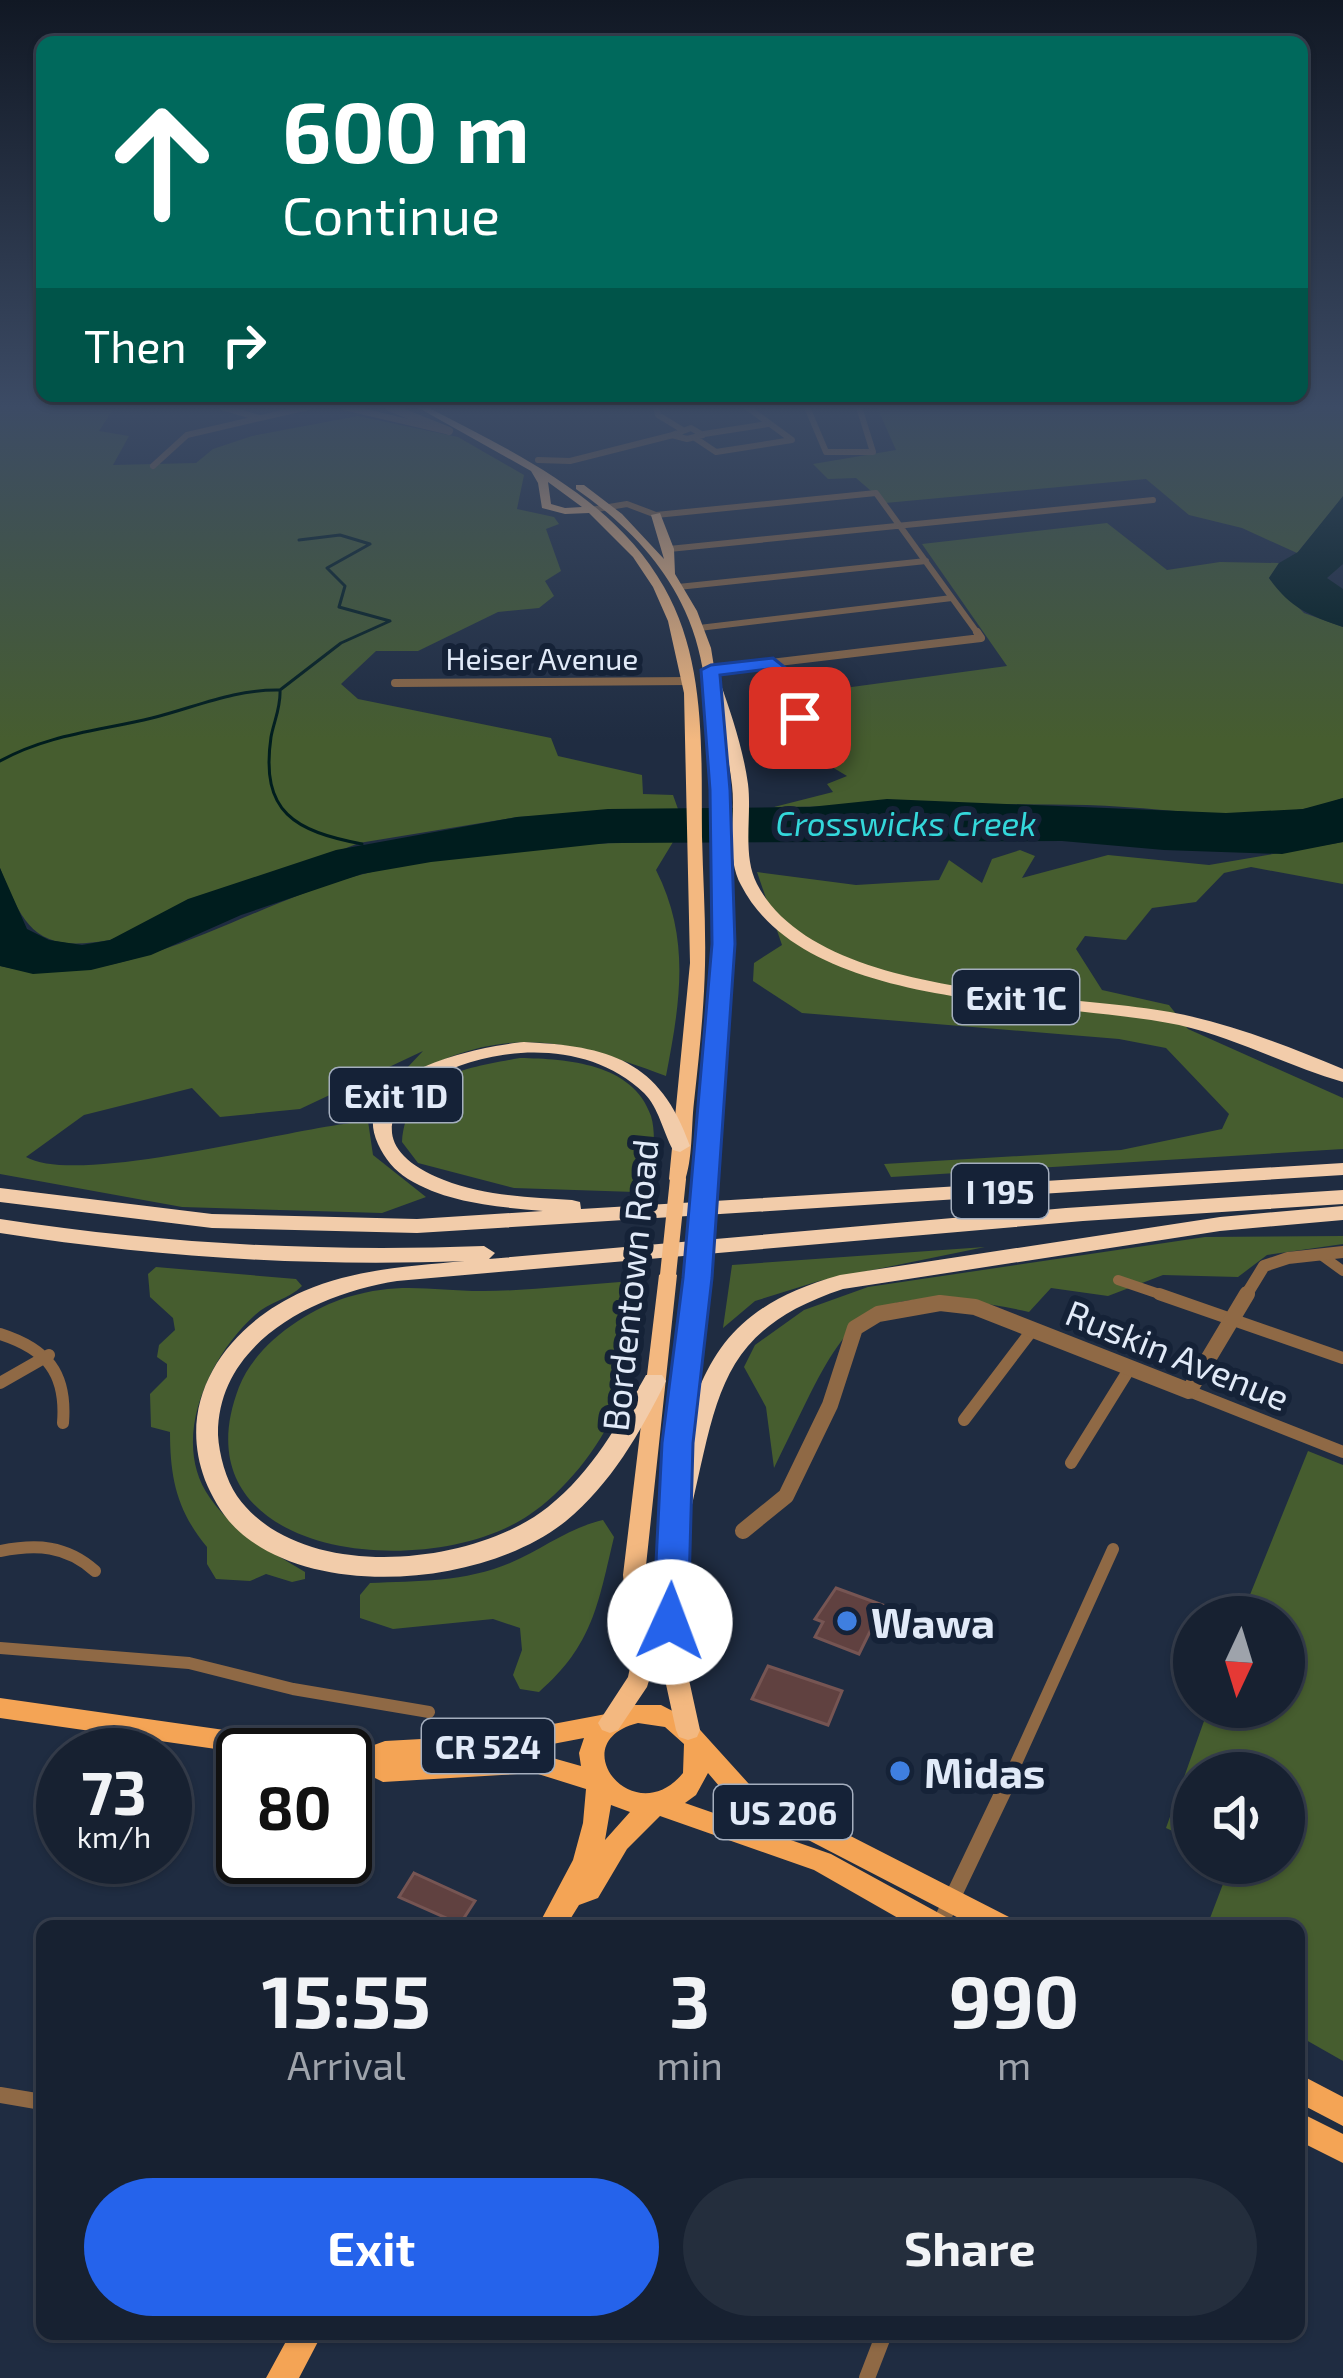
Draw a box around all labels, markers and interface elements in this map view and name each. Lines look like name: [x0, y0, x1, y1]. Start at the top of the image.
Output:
text: 600 m: [282, 79, 530, 180]
icon: ahead: [84, 84, 240, 240]
text: Continue: [282, 181, 500, 246]
icon: right: [211, 312, 277, 378]
text: Then: [84, 318, 187, 372]
street label: Heiser Avenue: [446, 640, 638, 676]
pin: [749, 667, 851, 769]
icon: arrive: [767, 685, 833, 751]
water label: Crosswicks Creek: [775, 803, 1037, 843]
road number: Exit 1C: [953, 970, 1079, 1024]
road number: Exit 1D: [330, 1068, 462, 1122]
street label: Bordentown Road: [592, 1137, 666, 1433]
road number: I 195: [952, 1164, 1048, 1218]
street label: Ruskin Avenue: [1060, 1290, 1296, 1418]
position arrow: [607, 1559, 733, 1685]
place label: Wawa: [871, 1596, 995, 1646]
north arrow: [1173, 1596, 1305, 1728]
map controls: [1173, 1596, 1305, 1884]
marker: Wawa: [834, 1608, 860, 1634]
road number: CR 524: [422, 1719, 554, 1773]
speed limit sign: 80: [216, 1728, 372, 1884]
place label: Midas: [924, 1746, 1045, 1796]
button: sound: [1173, 1752, 1305, 1884]
text: 73: [81, 1755, 147, 1827]
marker: Midas: [887, 1758, 913, 1784]
road number: US 206: [714, 1785, 852, 1839]
text: km/h: [77, 1818, 151, 1854]
text: 15:55: [262, 1956, 431, 2042]
text: 3: [669, 1956, 710, 2042]
text: 990: [949, 1956, 1079, 2042]
text: Arrival: [287, 2041, 406, 2088]
text: min: [656, 2041, 723, 2088]
text: m: [997, 2041, 1031, 2088]
button: Exit: [84, 2178, 659, 2316]
button: Share: [683, 2178, 1257, 2316]

